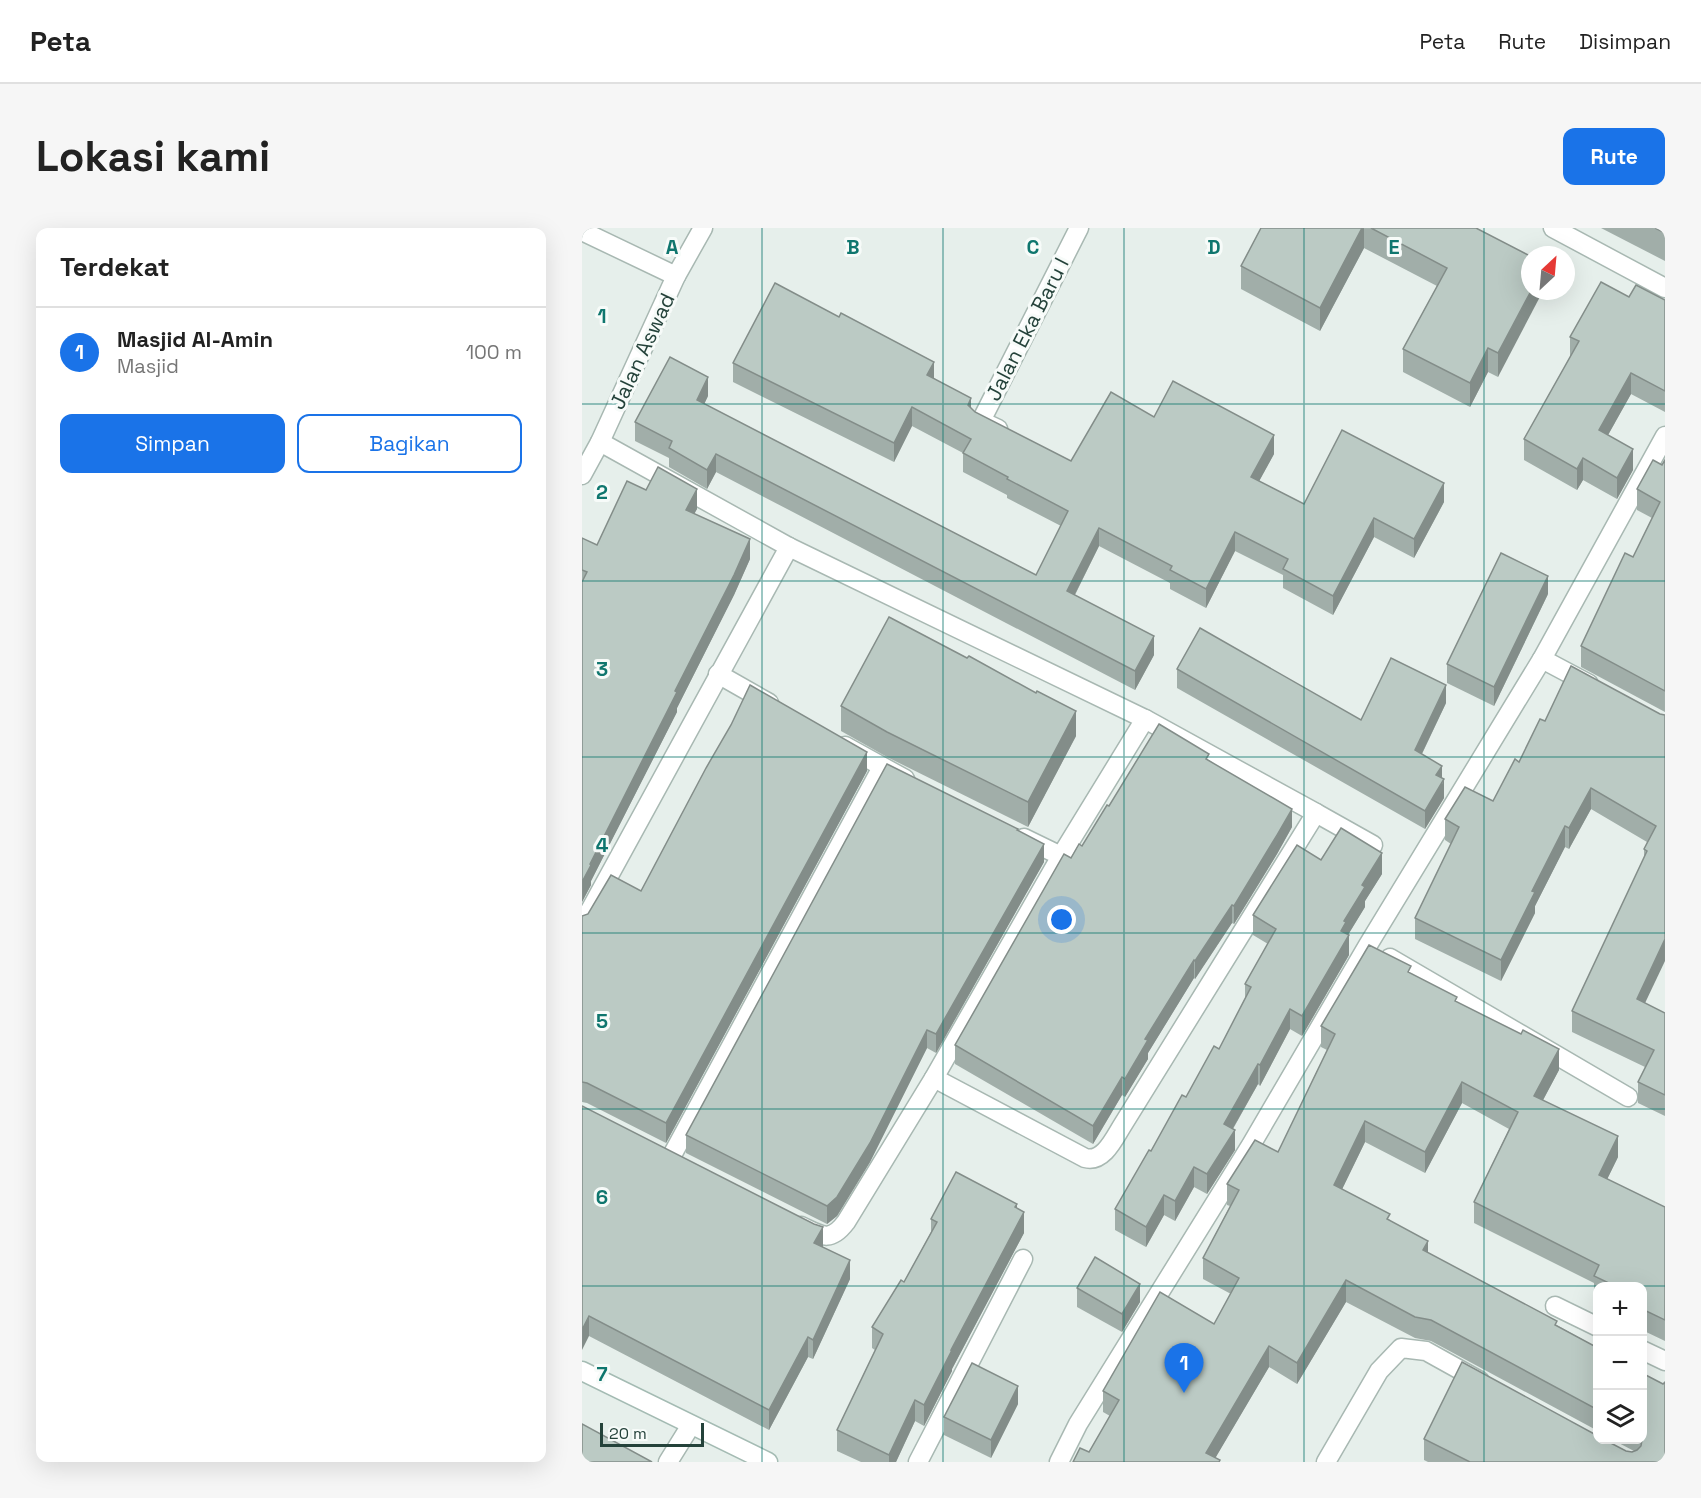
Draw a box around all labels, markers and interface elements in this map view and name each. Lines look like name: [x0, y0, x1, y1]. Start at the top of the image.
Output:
text: Peta: [30, 23, 91, 59]
text: Peta: [1419, 28, 1465, 55]
text: Rute: [1498, 28, 1546, 55]
text: Disimpan: [1579, 28, 1671, 55]
button: Rute: [1563, 128, 1665, 185]
text: Lokasi kami: [36, 130, 270, 183]
text: A: [666, 234, 679, 260]
text: B: [846, 234, 860, 260]
text: C: [1027, 234, 1040, 260]
text: D: [1207, 234, 1221, 260]
text: E: [1388, 234, 1400, 260]
north arrow: [1521, 246, 1575, 300]
text: Terdekat: [60, 250, 170, 284]
street label: Jalan Eka Baru I: [979, 253, 1075, 405]
street label: Jalan Aswad: [603, 289, 681, 413]
text: 1: [597, 303, 607, 329]
text: Masjid Al-Amin: [117, 325, 273, 353]
text: 1: [75, 339, 84, 365]
text: 100 m: [466, 339, 522, 365]
text: Masjid: [117, 353, 179, 379]
button: Simpan: [60, 414, 285, 473]
button: Bagikan: [297, 414, 522, 473]
text: 2: [596, 479, 608, 505]
text: 3: [596, 656, 608, 682]
text: 4: [596, 832, 609, 858]
your location: [1047, 905, 1076, 934]
text: 5: [596, 1008, 608, 1034]
text: 6: [596, 1184, 608, 1210]
map controls: [1593, 1282, 1647, 1444]
button: +: [1593, 1282, 1647, 1336]
button: −: [1593, 1336, 1647, 1390]
pin: 1: [1164, 1344, 1204, 1393]
text: 7: [596, 1361, 608, 1387]
button: layers: [1593, 1390, 1647, 1444]
scale bar: [600, 1420, 704, 1448]
text: 20 m: [609, 1423, 647, 1444]

